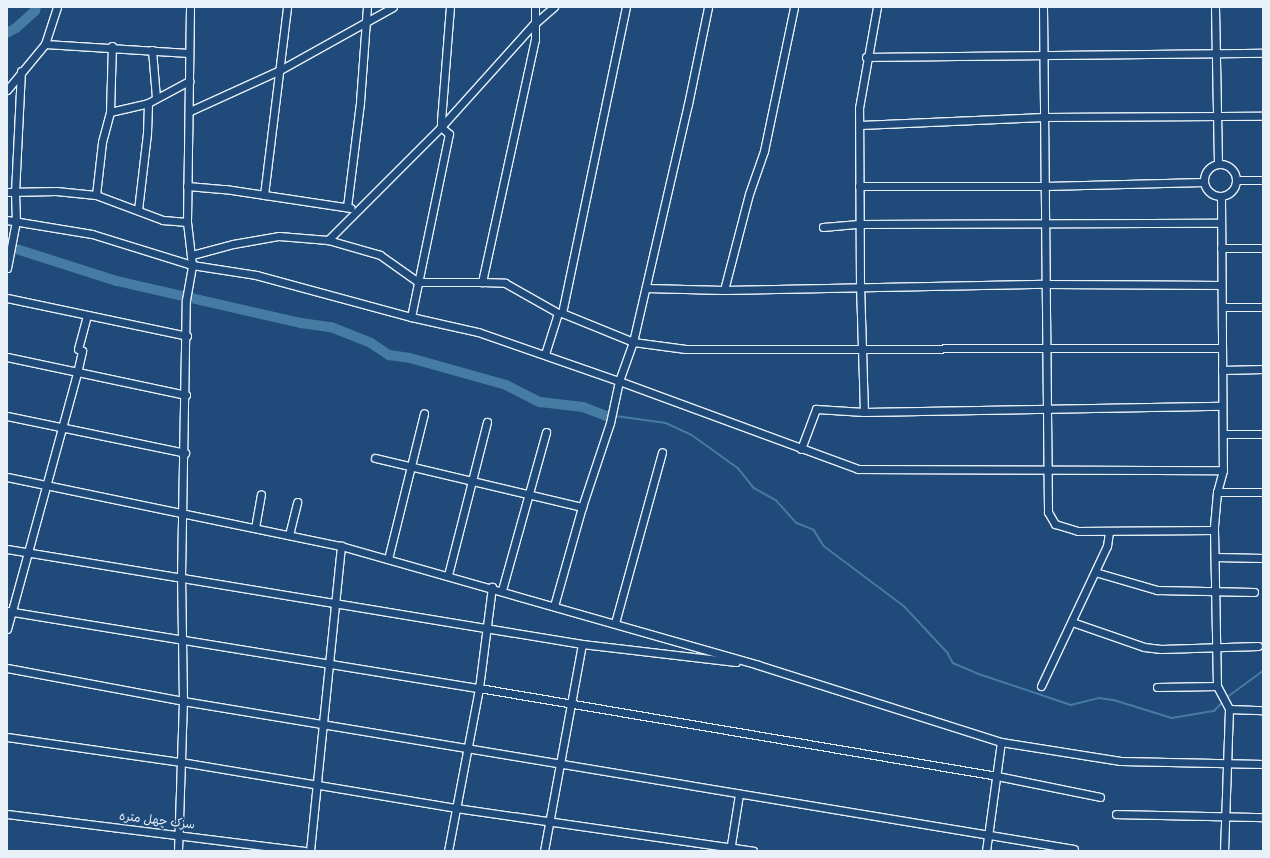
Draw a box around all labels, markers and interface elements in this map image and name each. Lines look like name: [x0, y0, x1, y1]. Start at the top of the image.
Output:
street label: سرک چهل متره: [118, 809, 196, 833]

